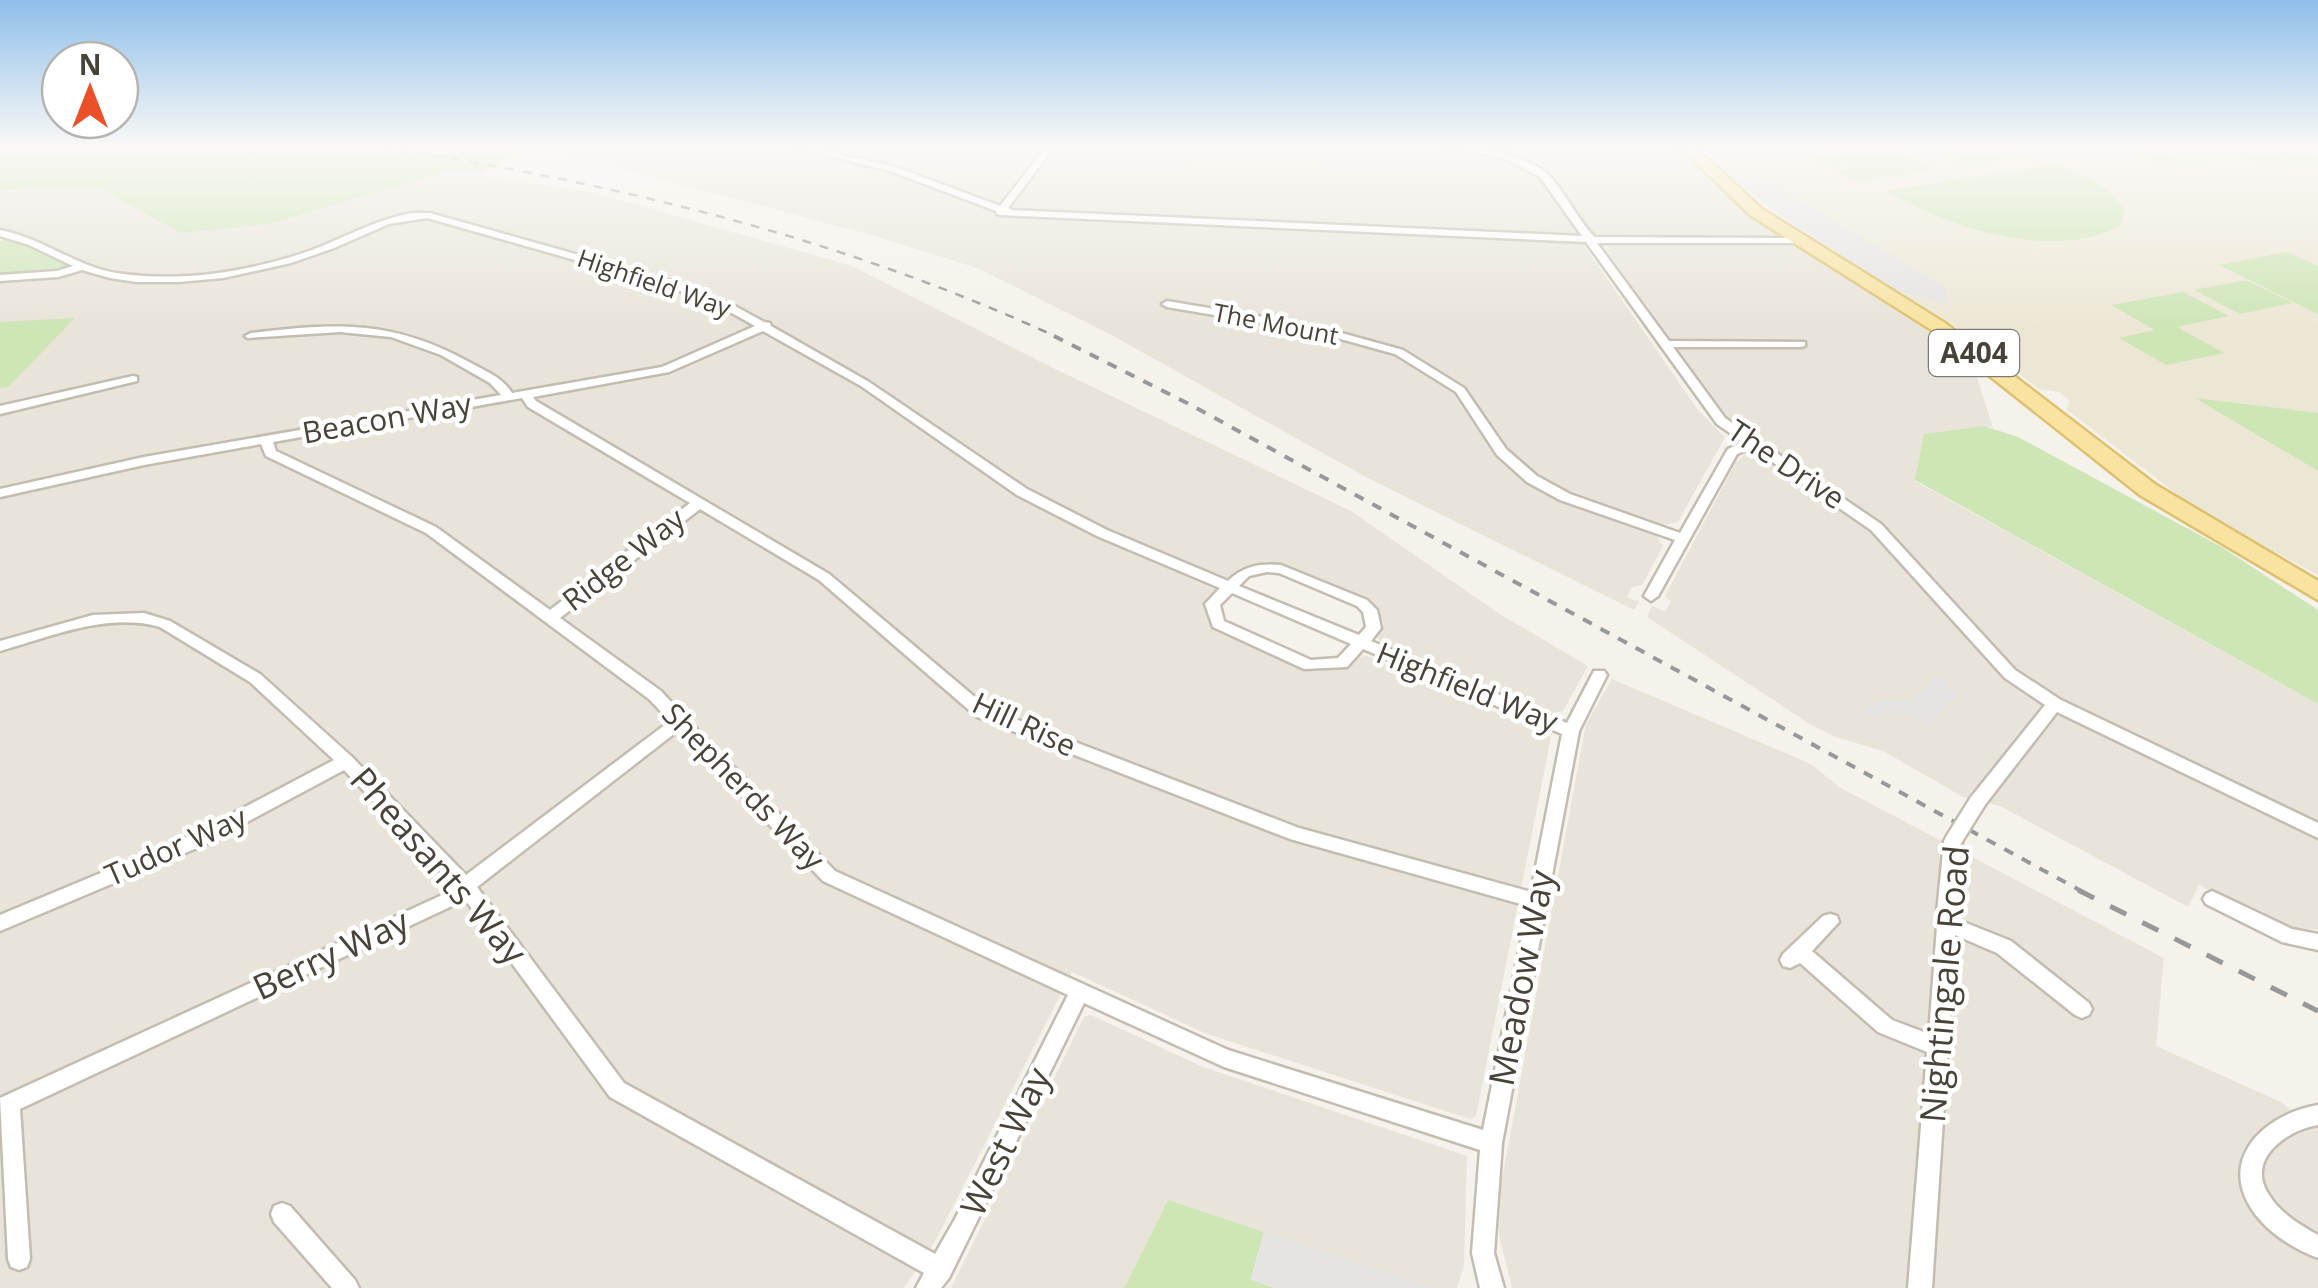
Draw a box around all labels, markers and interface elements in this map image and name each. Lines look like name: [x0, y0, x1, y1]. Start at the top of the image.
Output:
north arrow: [40, 40, 140, 140]
text: N: [79, 45, 101, 83]
street label: Highfield Way: [573, 240, 736, 324]
street label: The Mount: [1211, 294, 1342, 352]
road number: A404: [1929, 330, 2019, 376]
street label: Beacon Way: [299, 382, 475, 453]
street label: The Drive: [1720, 410, 1853, 518]
street label: Ridge Way: [553, 498, 693, 620]
street label: Highfield Way: [1371, 632, 1565, 742]
street label: Hill Rise: [966, 682, 1083, 765]
street label: Shepherds Way: [654, 694, 835, 879]
street label: Pheasants Way: [340, 756, 538, 974]
street label: Tudor Way: [98, 796, 253, 895]
street label: Nightingale Road: [1908, 843, 1979, 1124]
street label: Meadow Way: [1477, 865, 1565, 1089]
street label: Berry Way: [245, 897, 416, 1010]
street label: West Way: [949, 1059, 1061, 1223]

